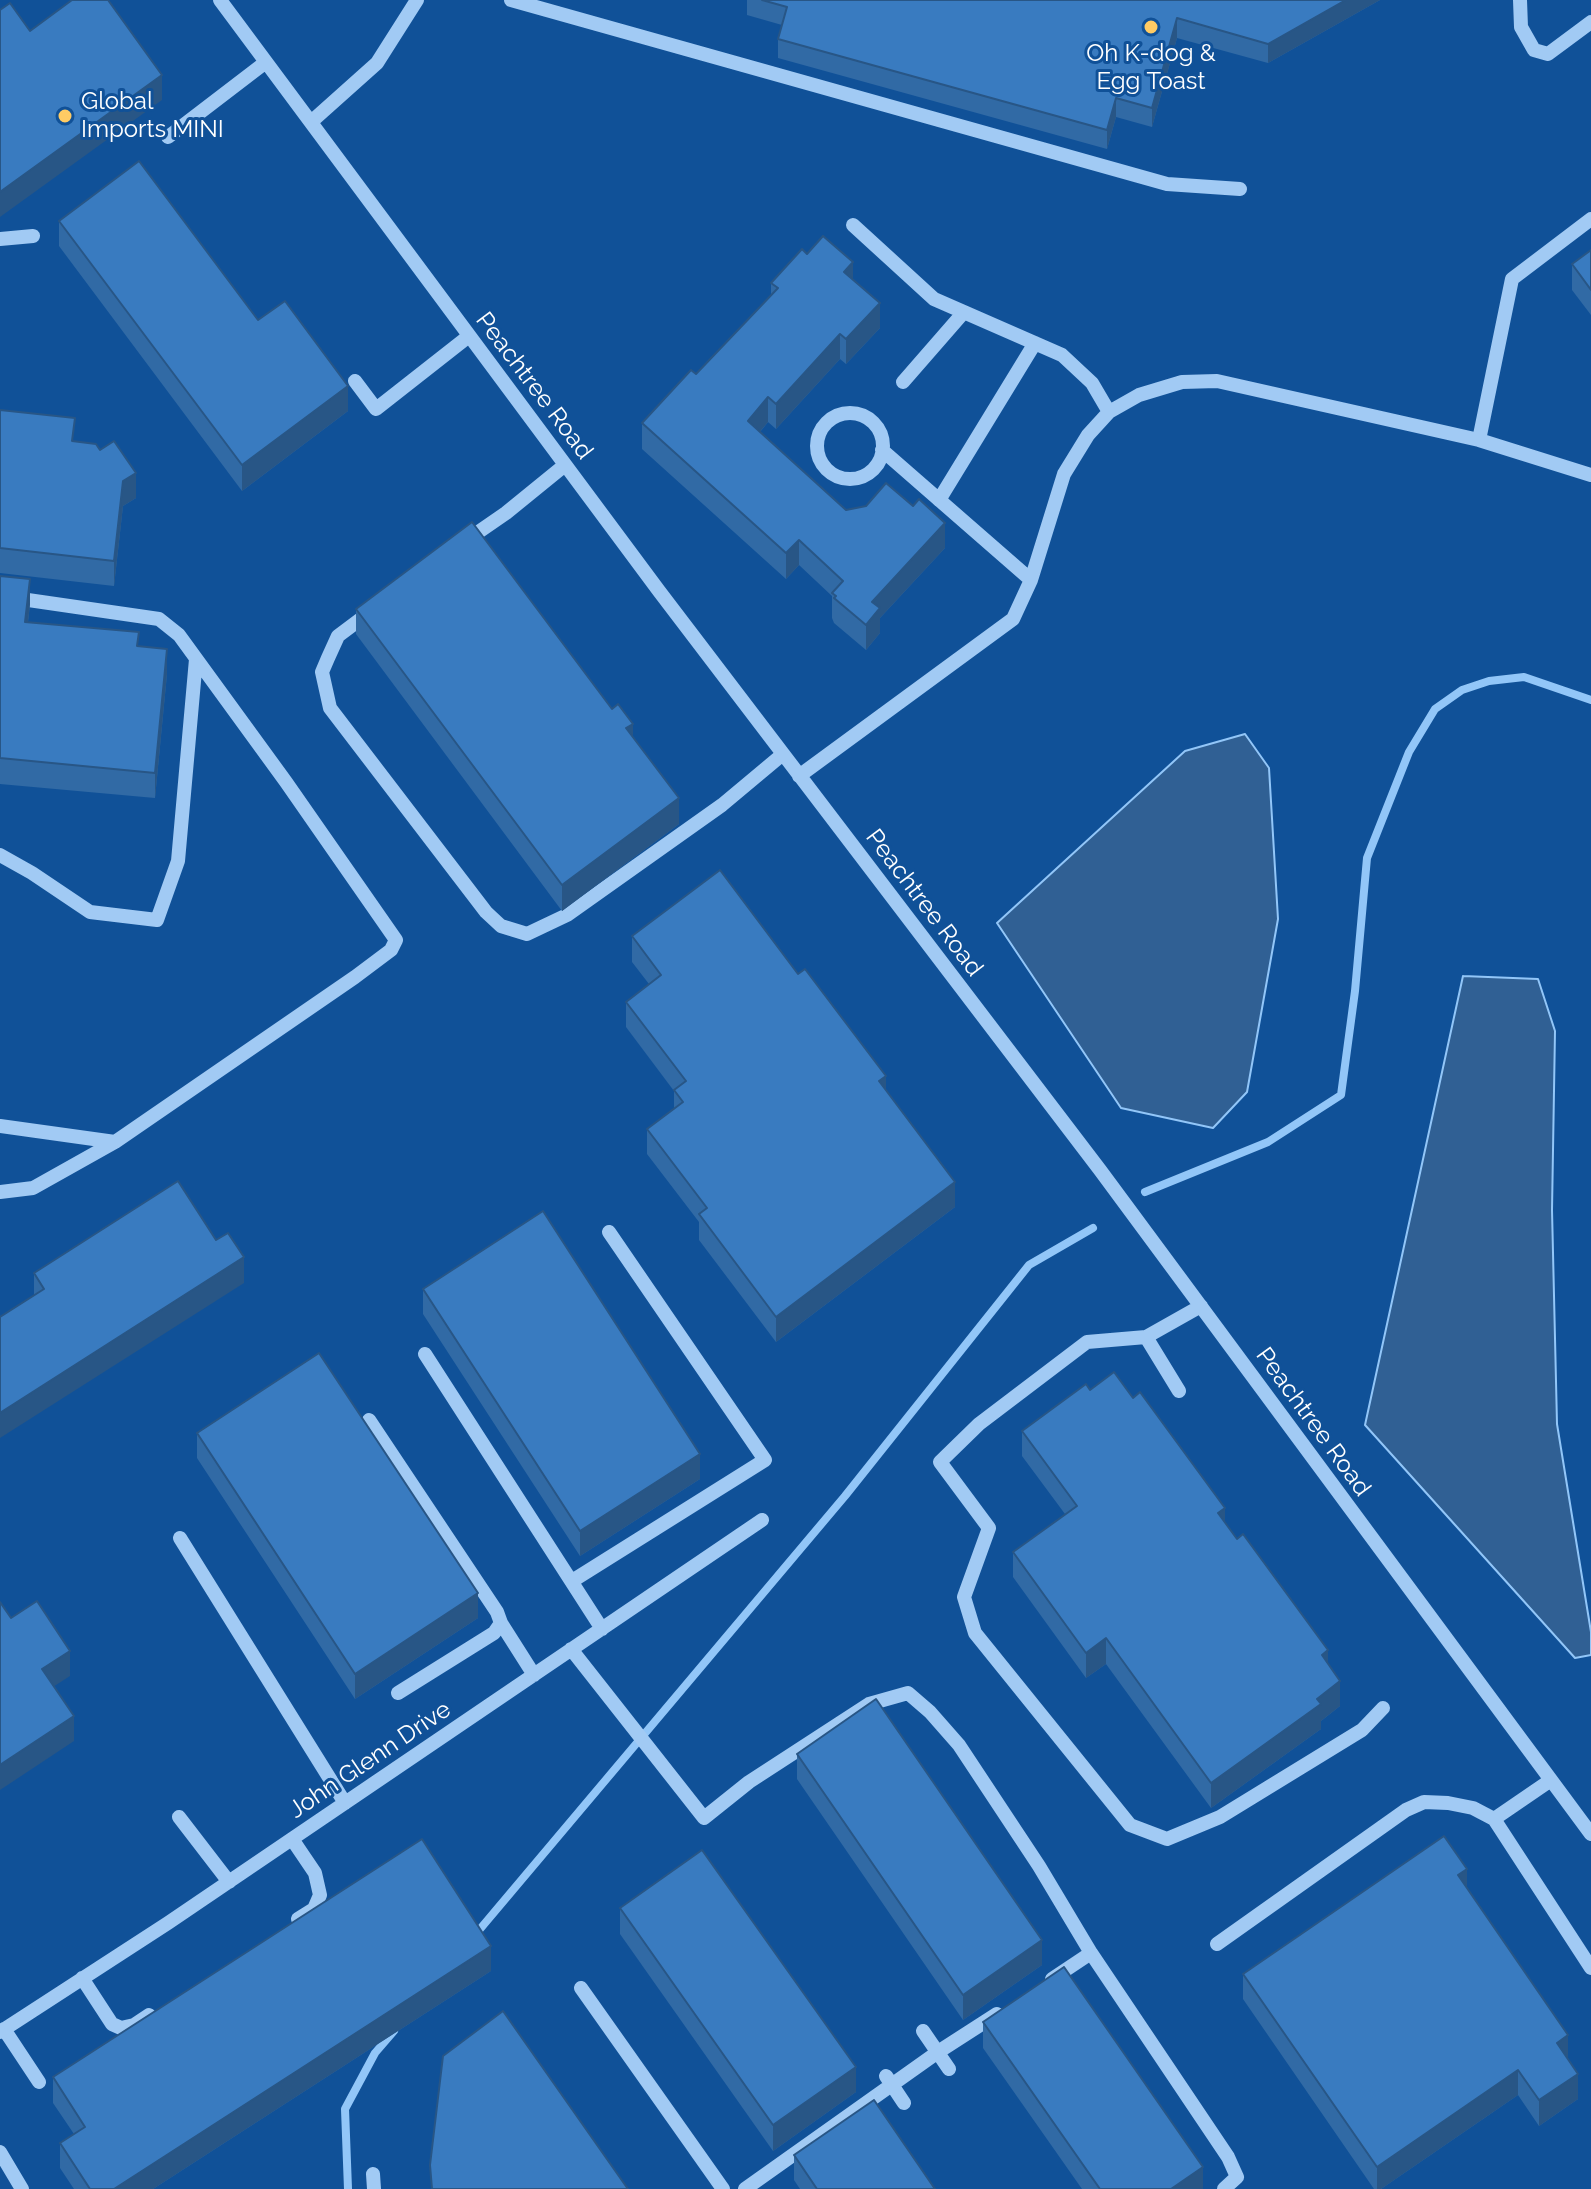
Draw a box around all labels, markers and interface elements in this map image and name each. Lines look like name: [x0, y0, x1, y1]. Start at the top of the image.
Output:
marker: Oh K-dog & Egg Toast: [1142, 18, 1160, 36]
place label: Oh K-dog & Egg Toast: [1086, 40, 1216, 96]
place label: Global Imports MINI: [81, 88, 224, 144]
marker: Global Imports MINI: [56, 107, 74, 125]
street label: Peachtree Road: [469, 307, 599, 465]
street label: Peachtree Road: [859, 824, 989, 982]
street label: Peachtree Road: [1249, 1342, 1377, 1502]
street label: John Glenn Drive: [284, 1695, 456, 1825]

